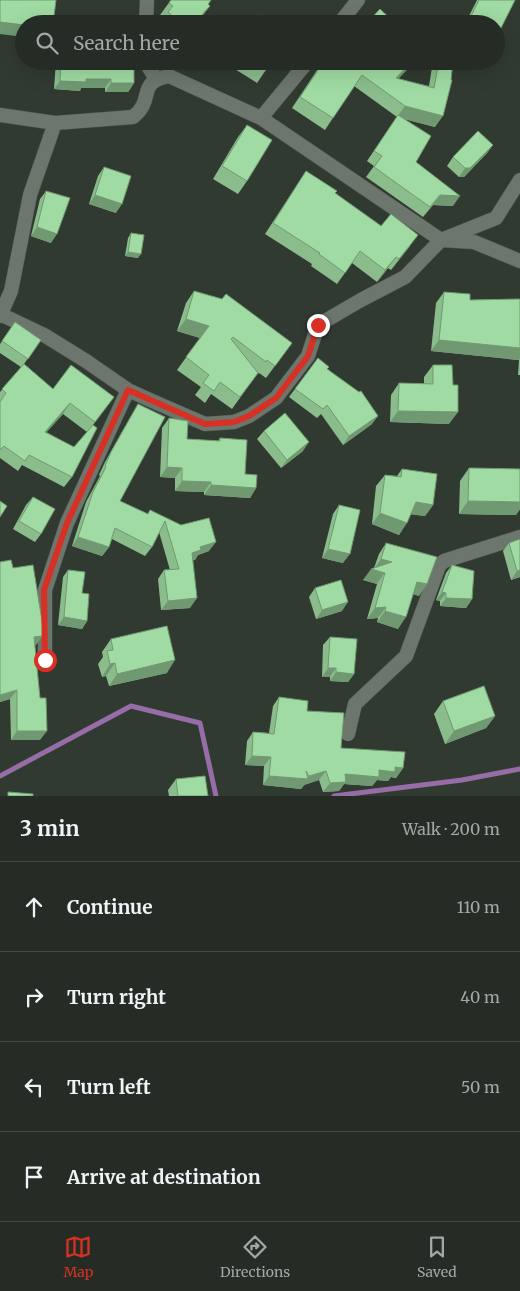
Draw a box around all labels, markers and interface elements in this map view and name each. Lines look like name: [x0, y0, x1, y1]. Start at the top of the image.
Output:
search box: [15, 15, 505, 70]
icon: search: [33, 29, 61, 57]
text: Search here: [73, 31, 180, 55]
route end: [307, 314, 330, 337]
route start: [34, 649, 57, 672]
text: 3 min: [20, 815, 79, 842]
text: Walk · 200 m: [402, 819, 500, 839]
icon: ahead: [20, 893, 48, 921]
text: Continue: [67, 895, 153, 919]
text: 110 m: [457, 897, 500, 917]
icon: right: [20, 983, 48, 1011]
text: Turn right: [67, 985, 166, 1009]
text: 40 m: [460, 987, 500, 1007]
icon: left: [20, 1073, 48, 1101]
text: Turn left: [67, 1075, 151, 1099]
text: 50 m: [461, 1077, 500, 1097]
icon: arrive: [20, 1163, 48, 1191]
text: Arrive at destination: [67, 1165, 261, 1189]
tab: Map: [63, 1233, 93, 1281]
tab: Directions: [220, 1233, 290, 1281]
tab: Saved: [417, 1233, 457, 1281]

